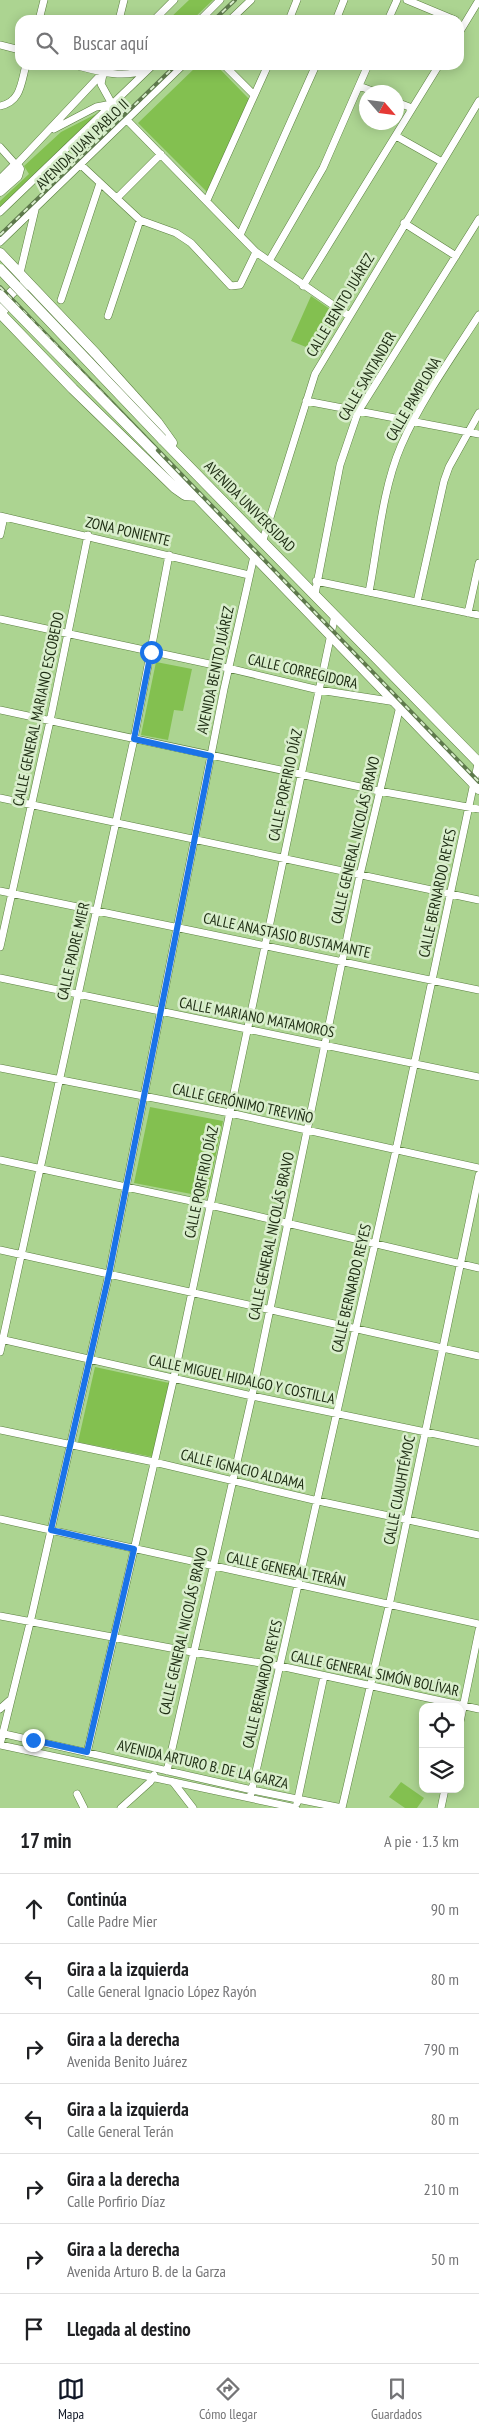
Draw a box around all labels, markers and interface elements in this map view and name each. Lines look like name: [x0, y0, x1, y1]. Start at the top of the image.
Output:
search box: [15, 15, 464, 70]
icon: search: [33, 29, 61, 57]
text: Buscar aquí: [73, 31, 148, 55]
north arrow: [359, 85, 404, 130]
street label: AVENIDA JUAN PABLO II: [31, 95, 133, 193]
street label: CALLE BENITO JUÁREZ: [302, 250, 378, 360]
street label: CALLE SANTANDER: [334, 328, 400, 424]
street label: CALLE PAMPLONA: [381, 353, 445, 444]
street label: AVENIDA UNIVERSIDAD: [200, 456, 300, 556]
street label: ZONA PONIENTE: [84, 512, 172, 550]
street label: AVENIDA BENITO JUÁREZ: [192, 604, 238, 736]
street label: CALLE GENERAL MARIANO ESCOBEDO: [8, 610, 68, 808]
route start: [140, 641, 163, 664]
street label: CALLE CORREGIDORA: [246, 649, 361, 693]
street label: CALLE PORFIRIO DÍAZ: [264, 727, 306, 843]
street label: CALLE GENERAL NICOLÁS BRAVO: [326, 754, 384, 926]
street label: CALLE BERNARDO REYES: [414, 827, 460, 959]
street label: CALLE PADRE MIER: [52, 900, 94, 1002]
street label: CALLE ANASTASIO BUSTAMANTE: [202, 908, 372, 962]
street label: CALLE MARIANO MATAMOROS: [178, 993, 336, 1041]
street label: CALLE GERÓNIMO TREVIÑO: [171, 1079, 315, 1127]
street label: CALLE PORFIRIO DÍAZ: [180, 1124, 222, 1240]
street label: CALLE GENERAL NICOLÁS BRAVO: [244, 1150, 298, 1322]
street label: CALLE BERNARDO REYES: [327, 1222, 375, 1354]
street label: CALLE MIGUEL HIDALGO Y COSTILLA: [147, 1350, 338, 1408]
street label: CALLE CUAUHTÉMOC: [379, 1434, 419, 1546]
street label: CALLE IGNACIO ALDAMA: [179, 1444, 308, 1494]
street label: CALLE GENERAL NICOLÁS BRAVO: [154, 1545, 212, 1717]
street label: CALLE GENERAL TERÁN: [225, 1547, 347, 1591]
street label: CALLE BERNARDO REYES: [238, 1618, 286, 1750]
street label: CALLE GENERAL SIMÓN BOLÍVAR: [289, 1646, 461, 1700]
map controls: [419, 1703, 464, 1793]
button: locate: [419, 1703, 464, 1748]
route end: [22, 1729, 45, 1752]
street label: AVENIDA ARTURO B. DE LA GARZA: [116, 1735, 291, 1793]
button: layers: [419, 1748, 464, 1793]
text: 17 min: [20, 1827, 72, 1854]
text: A pie · 1.3 km: [384, 1831, 459, 1851]
text: Continúa: [67, 1887, 127, 1911]
icon: ahead: [20, 1895, 48, 1923]
text: 90 m: [431, 1899, 459, 1919]
text: Calle Padre Mier: [67, 1911, 157, 1931]
text: Gira a la izquierda: [67, 1957, 189, 1981]
icon: left: [20, 1965, 48, 1993]
text: 80 m: [431, 1969, 459, 1989]
text: Calle General Ignacio López Rayón: [67, 1981, 257, 2001]
text: Gira a la derecha: [67, 2027, 180, 2051]
icon: right: [20, 2035, 48, 2063]
text: 790 m: [424, 2039, 459, 2059]
text: Avenida Benito Juárez: [67, 2051, 187, 2071]
text: Gira a la izquierda: [67, 2097, 189, 2121]
icon: left: [20, 2105, 48, 2133]
text: 80 m: [431, 2109, 459, 2129]
text: Calle General Terán: [67, 2121, 174, 2141]
text: Gira a la derecha: [67, 2167, 180, 2191]
icon: right: [20, 2175, 48, 2203]
text: 210 m: [424, 2179, 459, 2199]
text: Calle Porfirio Díaz: [67, 2191, 165, 2211]
text: Gira a la derecha: [67, 2237, 180, 2261]
icon: right: [20, 2245, 48, 2273]
text: 50 m: [431, 2249, 459, 2269]
text: Avenida Arturo B. de la Garza: [67, 2261, 226, 2281]
icon: arrive: [20, 2315, 48, 2343]
text: Llegada al destino: [67, 2317, 191, 2341]
tab: Mapa: [57, 2375, 85, 2423]
tab: Cómo llegar: [199, 2375, 257, 2423]
tab: Guardados: [371, 2375, 422, 2423]

